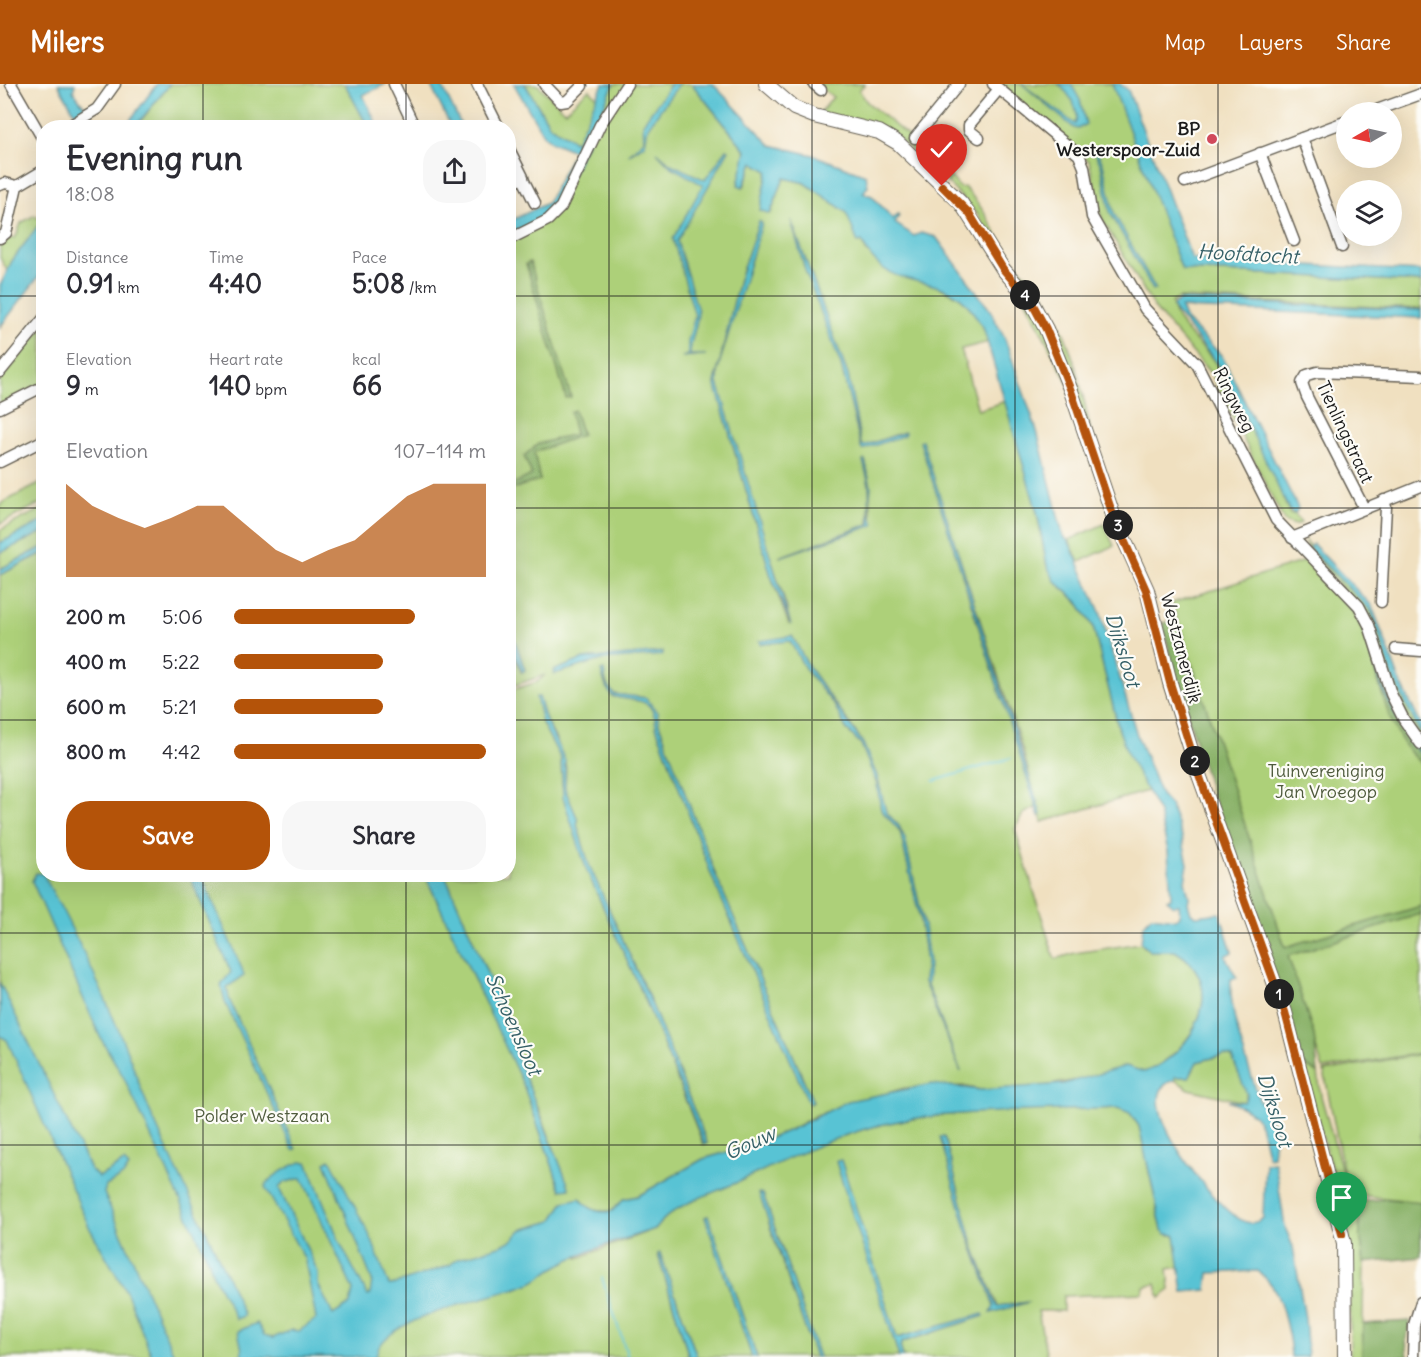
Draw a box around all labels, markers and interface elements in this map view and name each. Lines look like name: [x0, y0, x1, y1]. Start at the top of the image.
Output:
text: Milers: [30, 24, 104, 60]
text: Map: [1165, 29, 1205, 56]
text: Layers: [1238, 29, 1303, 56]
text: Share: [1336, 29, 1391, 56]
north arrow: [1336, 102, 1402, 168]
map controls: [1336, 102, 1402, 246]
place label: BP Westerspoor-Zuid: [1056, 117, 1200, 161]
pin: [916, 124, 967, 186]
marker: BP Westerspoor-Zuid: [1205, 132, 1219, 146]
icon: check: [925, 133, 958, 166]
text: Evening run: [66, 137, 242, 179]
button: share: [423, 140, 486, 203]
button: layers: [1336, 180, 1402, 246]
text: 18:08: [66, 181, 115, 206]
water label: Hoofdtocht: [1197, 238, 1301, 269]
text: Distance: [66, 247, 128, 267]
text: Time: [209, 247, 244, 267]
text: Pace: [352, 247, 387, 267]
text: 0.91: [66, 267, 114, 300]
text: 4:40: [209, 267, 262, 300]
text: 5:08: [352, 267, 405, 300]
text: km: [114, 277, 140, 297]
text: /km: [405, 277, 437, 297]
pin: 4: [1010, 280, 1040, 310]
text: 4: [1020, 285, 1030, 305]
text: Elevation: [66, 349, 132, 369]
text: Heart rate: [209, 349, 283, 369]
text: kcal: [352, 349, 381, 369]
street label: Ringweg: [1208, 363, 1261, 436]
text: 9: [66, 369, 81, 402]
text: 140: [209, 369, 251, 402]
text: 66: [352, 369, 382, 402]
street label: Tienlingstraat: [1312, 377, 1379, 487]
text: m: [81, 379, 99, 399]
text: bpm: [251, 379, 287, 399]
text: Elevation: [66, 438, 148, 463]
text: 107–114 m: [394, 438, 486, 463]
pin: 3: [1103, 510, 1133, 540]
text: 3: [1113, 515, 1123, 535]
street label: Westzanerdijk: [1156, 590, 1207, 706]
text: 200 m: [66, 604, 126, 629]
text: 5:06: [162, 604, 203, 629]
water label: Dijksloot: [1100, 610, 1147, 692]
text: 400 m: [66, 649, 126, 674]
text: 5:22: [162, 649, 200, 674]
text: 600 m: [66, 694, 126, 719]
text: 5:21: [162, 694, 197, 719]
text: 800 m: [66, 739, 126, 764]
text: 4:42: [162, 739, 201, 764]
pin: 2: [1180, 746, 1210, 776]
text: 2: [1191, 751, 1199, 771]
park label: Tuinvereniging Jan Vroegop: [1268, 759, 1384, 803]
button: Save: [66, 801, 270, 870]
button: Share: [282, 801, 486, 870]
water label: Schoensloot: [481, 969, 549, 1081]
pin: 1: [1264, 979, 1294, 1009]
text: 1: [1276, 984, 1282, 1004]
water label: Dijksloot: [1252, 1070, 1299, 1152]
park label: Polder Westzaan: [194, 1104, 330, 1127]
water label: Gouw: [720, 1119, 781, 1165]
pin: [1316, 1172, 1367, 1234]
icon: arrive: [1325, 1181, 1358, 1214]

